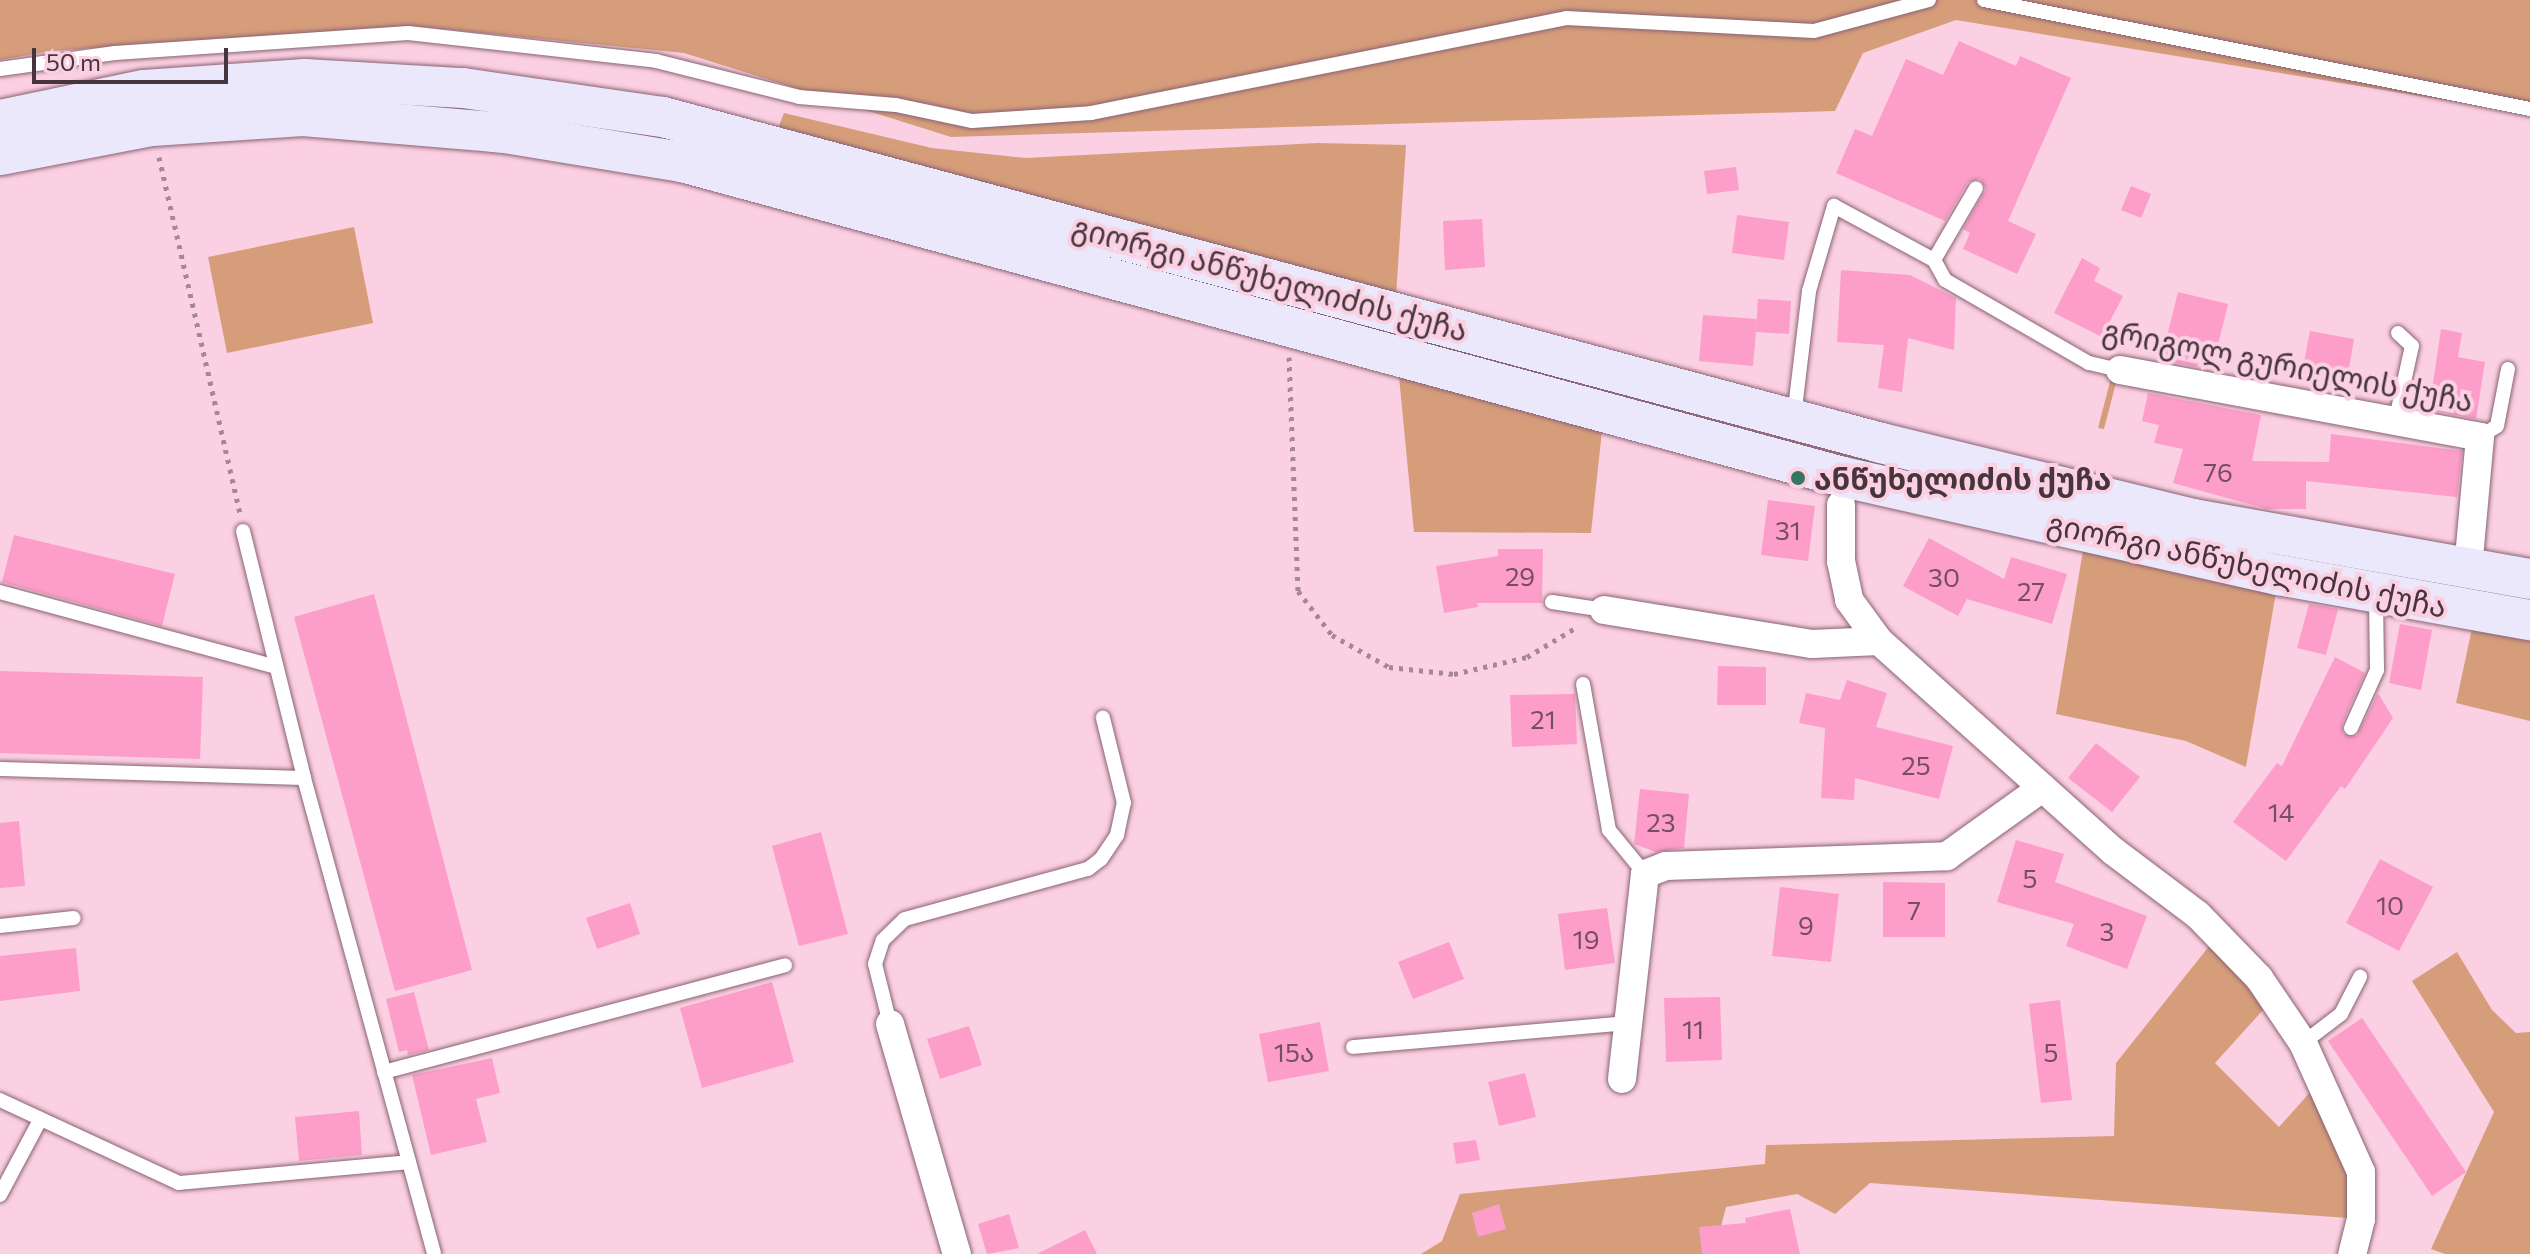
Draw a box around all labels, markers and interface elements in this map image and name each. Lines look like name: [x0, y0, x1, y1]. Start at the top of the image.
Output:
scale bar: [36, 32, 232, 82]
text: 50 m: [46, 47, 101, 76]
street label: გიორგი ანწუხელიძის ქუჩა: [1068, 208, 1472, 348]
street label: გრიგოლ გურიელის ქუჩა: [2100, 311, 2476, 419]
house number: 76: [2203, 456, 2233, 488]
place label: ანწუხელიძის ქუჩა: [1814, 460, 2111, 496]
marker: ანწუხელიძის ქუჩა: [1789, 469, 1807, 487]
street label: გიორგი ანწუხელიძის ქუჩა: [2044, 504, 2450, 624]
house number: 31: [1775, 514, 1801, 546]
house number: 29: [1505, 560, 1535, 592]
house number: 30: [1928, 561, 1960, 593]
house number: 27: [2017, 575, 2045, 607]
house number: 21: [1530, 703, 1556, 735]
house number: 25: [1901, 749, 1931, 781]
house number: 14: [2268, 796, 2294, 828]
house number: 23: [1646, 806, 1676, 838]
house number: 5: [2023, 862, 2037, 894]
house number: 10: [2376, 889, 2404, 921]
house number: 7: [1907, 894, 1921, 926]
house number: 9: [1798, 909, 1814, 941]
house number: 3: [2100, 915, 2114, 947]
house number: 19: [1573, 923, 1599, 955]
house number: 11: [1682, 1013, 1704, 1045]
house number: 15ა: [1274, 1036, 1314, 1068]
house number: 5: [2044, 1036, 2058, 1068]

